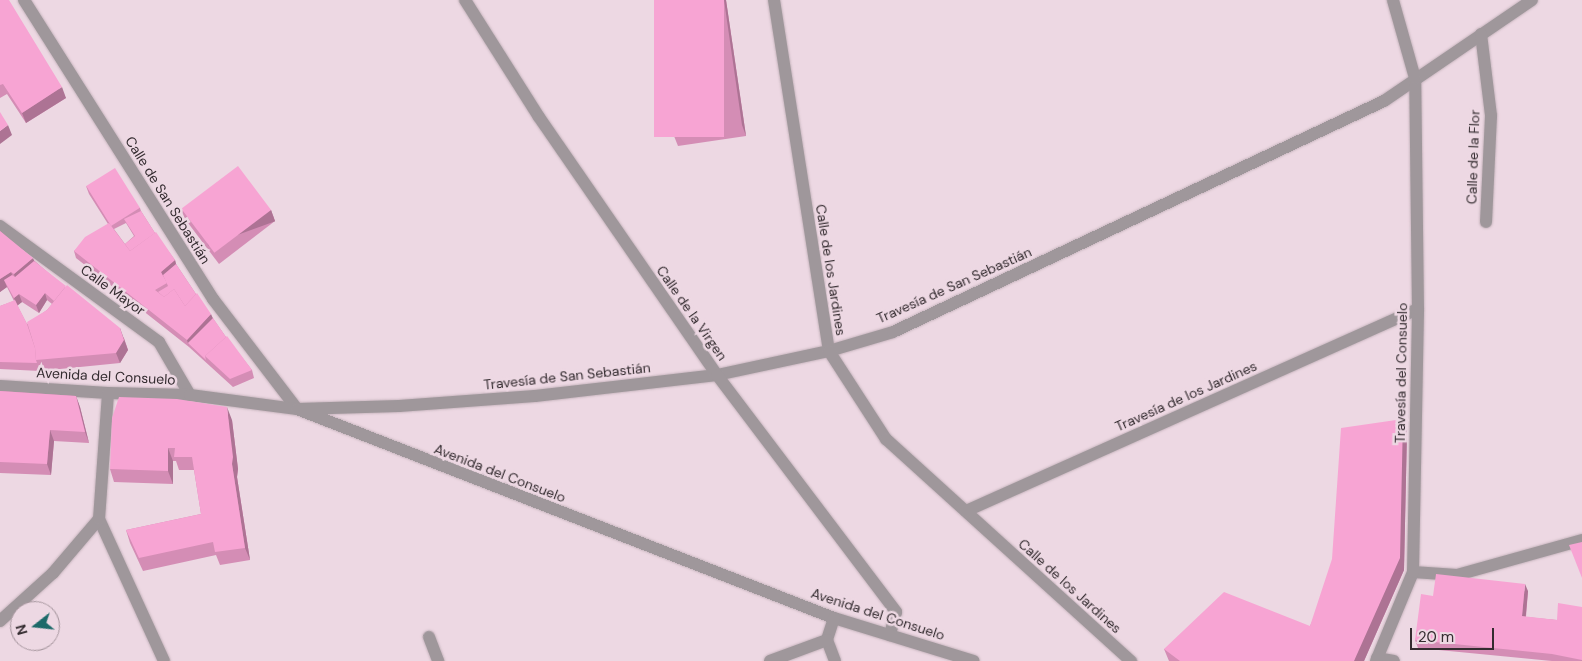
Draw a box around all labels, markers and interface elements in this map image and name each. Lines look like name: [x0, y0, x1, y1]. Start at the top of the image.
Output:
street label: Calle de la Flor: [1463, 109, 1483, 205]
street label: Calle de San Sebastián: [122, 133, 214, 267]
street label: Calle de los Jardines: [812, 203, 850, 337]
street label: Travesía de San Sebastián: [874, 243, 1034, 327]
street label: Calle Mayor: [78, 261, 148, 319]
street label: Calle de la Virgen: [653, 262, 731, 364]
street label: Travesía del Consuelo: [1391, 303, 1411, 443]
street label: Travesía de los Jardines: [1113, 357, 1259, 435]
street label: Travesía de San Sebastián: [483, 359, 651, 393]
street label: Avenida del Consuelo: [36, 364, 176, 388]
street label: Avenida del Consuelo: [432, 440, 568, 506]
street label: Calle de los Jardines: [1015, 535, 1125, 637]
street label: Avenida del Consuelo: [809, 584, 947, 644]
north arrow: [10, 601, 60, 651]
scale bar: [1412, 618, 1496, 650]
text: N: [11, 622, 32, 637]
text: 20 m: [1418, 627, 1454, 647]

